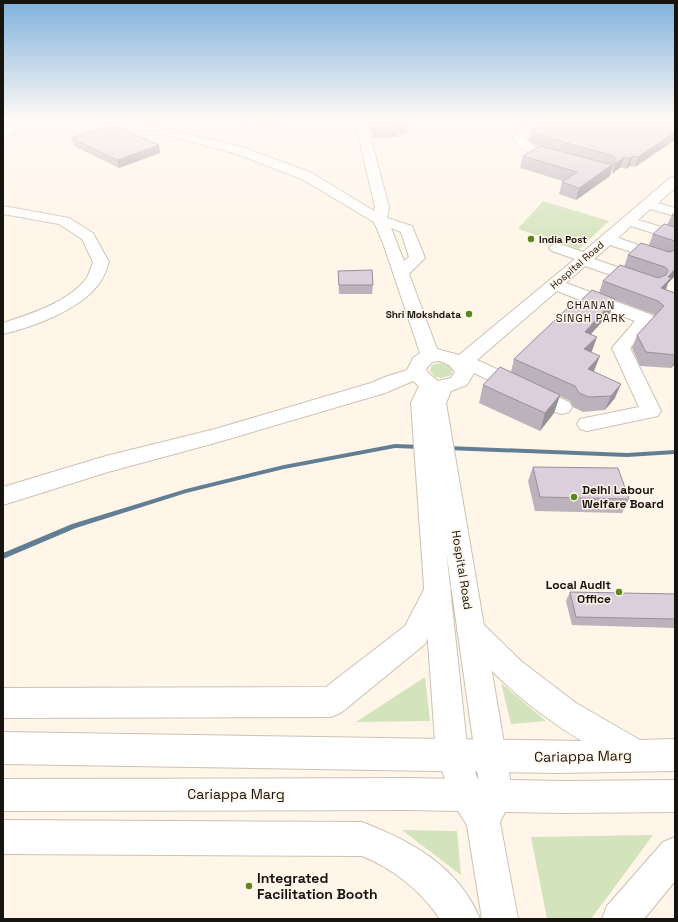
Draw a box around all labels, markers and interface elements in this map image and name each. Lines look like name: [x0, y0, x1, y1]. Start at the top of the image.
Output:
place label: India Post: [539, 233, 587, 246]
marker: India Post: [526, 234, 536, 244]
street label: Hospital Road: [548, 238, 606, 292]
district label: CHANAN SINGH PARK: [556, 298, 626, 325]
place label: Shri Mokshdata: [386, 308, 461, 321]
marker: Shri Mokshdata: [464, 309, 474, 319]
place label: Delhi Labour Welfare Board: [582, 482, 664, 512]
marker: Delhi Labour Welfare Board: [569, 492, 579, 502]
street label: Hospital Road: [448, 529, 476, 611]
place label: Local Audit Office: [546, 577, 611, 607]
marker: Local Audit Office: [614, 587, 624, 597]
street label: Cariappa Marg: [534, 746, 632, 766]
street label: Cariappa Marg: [187, 785, 285, 803]
place label: Integrated Facilitation Booth: [257, 869, 378, 903]
marker: Integrated Facilitation Booth: [244, 881, 254, 891]

